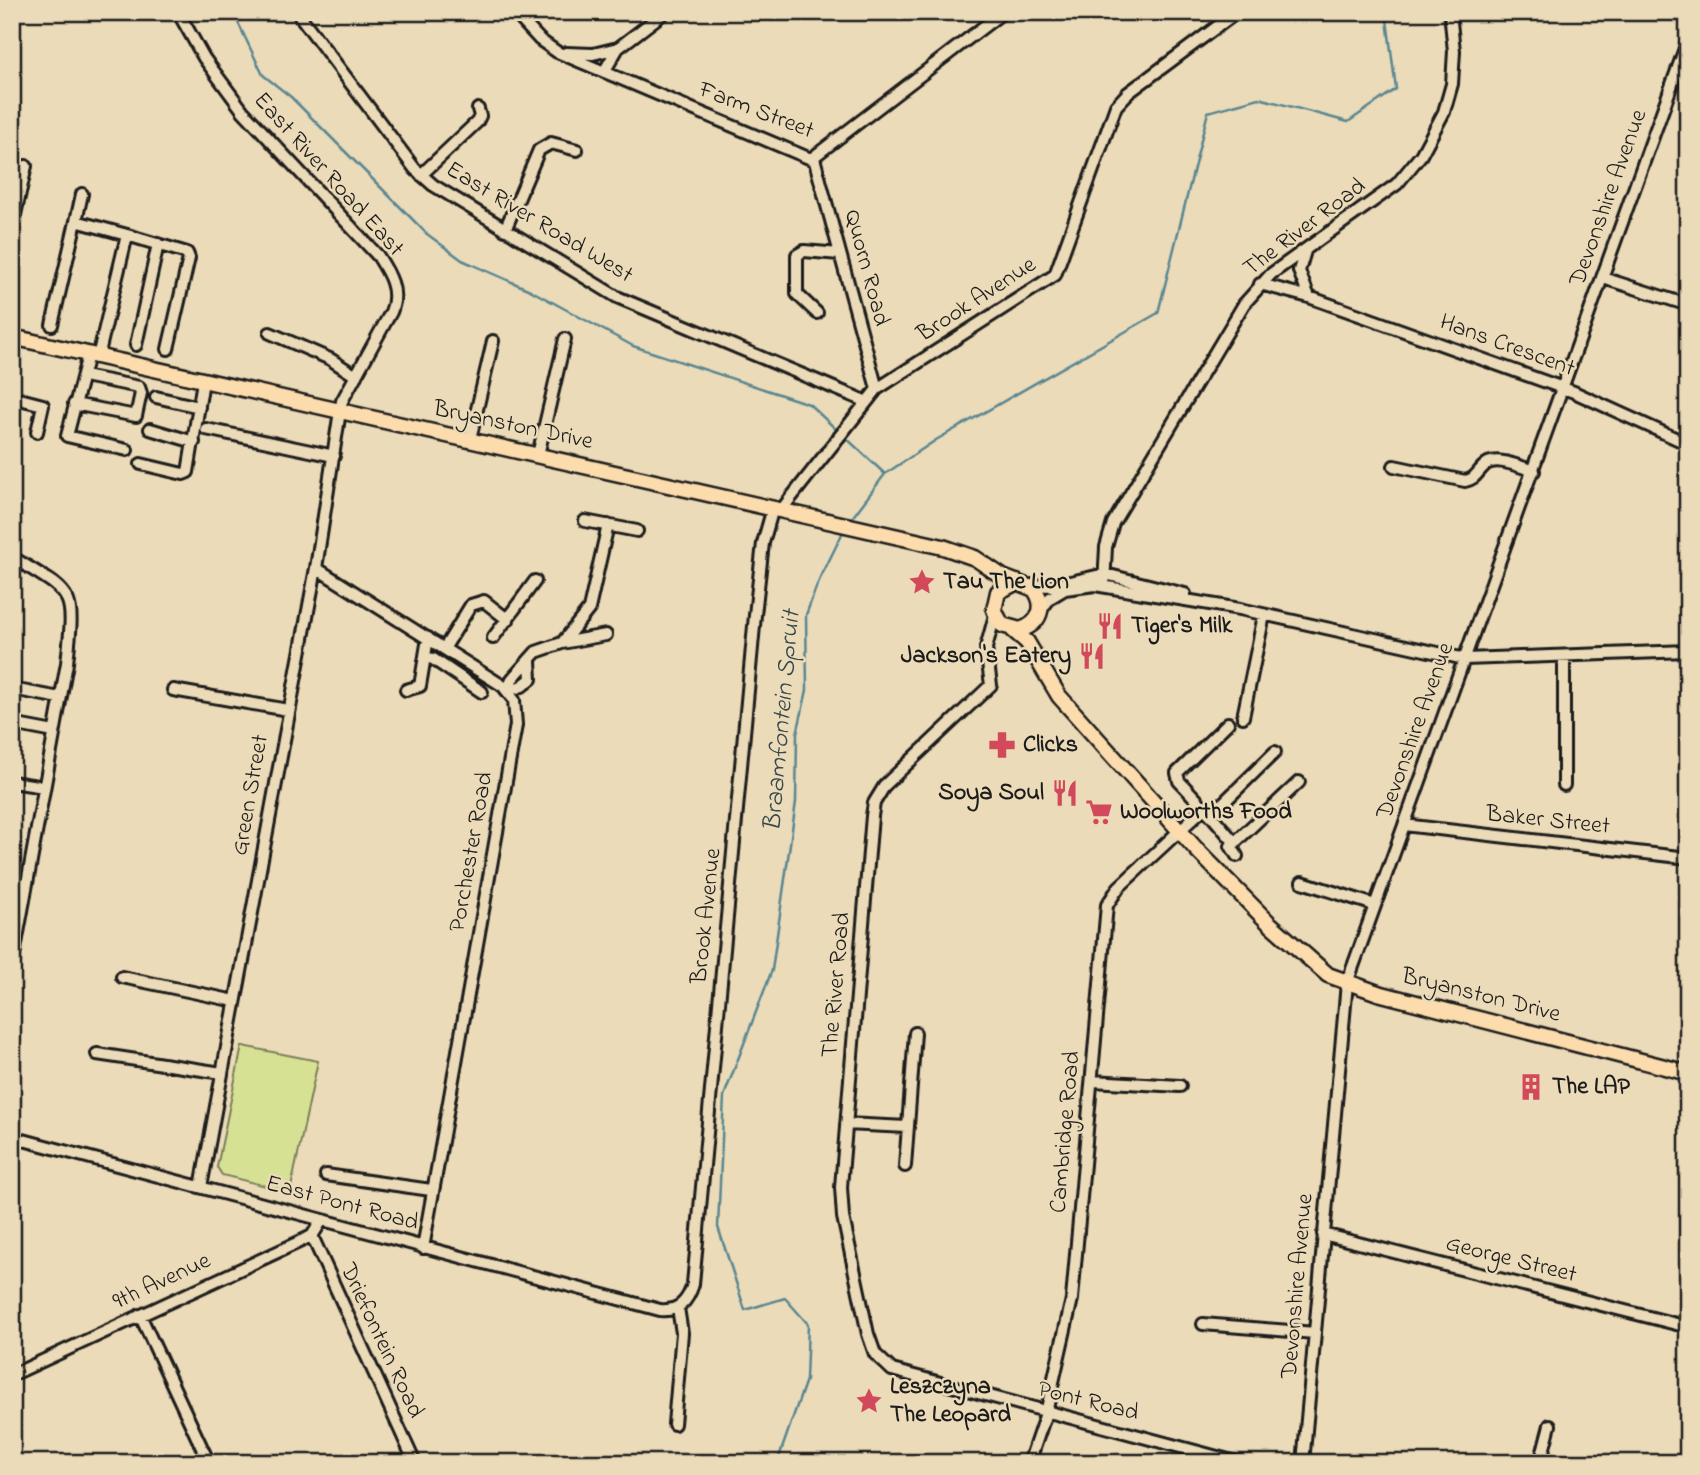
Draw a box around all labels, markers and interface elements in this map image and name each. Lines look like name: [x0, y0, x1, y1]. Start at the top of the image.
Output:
street label: Farm Street: [692, 73, 819, 149]
street label: East River Road East: [244, 85, 412, 265]
street label: Devonshire Avenue: [1560, 104, 1657, 292]
street label: East River Road West: [439, 153, 639, 293]
street label: The River Road: [1236, 170, 1374, 286]
street label: Quorn Road: [834, 206, 898, 331]
street label: Brook Avenue: [910, 248, 1044, 352]
street label: Hans Crescent: [1434, 305, 1580, 387]
street label: Bryanston Drive: [429, 392, 596, 461]
place label: Tau The Lion: [943, 565, 1069, 600]
place icon: Tau The Lion: [907, 567, 937, 597]
water label: Braamfontein Spruit: [754, 606, 812, 833]
place label: Tiger's Milk: [1131, 609, 1233, 645]
restaurant icon: Tiger's Milk: [1095, 611, 1125, 641]
street label: Devonshire Avenue: [1367, 637, 1464, 825]
place label: Jackson's Eatery: [901, 639, 1071, 675]
restaurant icon: Jackson's Eatery: [1077, 641, 1107, 671]
place label: Clicks: [1023, 728, 1078, 763]
pharmacy icon: Clicks: [987, 730, 1017, 760]
street label: Green Street: [223, 732, 279, 858]
street label: Porchester Road: [441, 769, 503, 935]
place label: Soya Soul: [938, 776, 1044, 812]
restaurant icon: Soya Soul: [1050, 778, 1080, 808]
place label: Woolworths Food: [1120, 795, 1292, 830]
supermarket icon: Woolworths Food: [1084, 797, 1114, 827]
street label: Baker Street: [1483, 797, 1612, 845]
street label: Brook Avenue: [682, 846, 732, 987]
street label: The River Road: [813, 910, 861, 1059]
street label: Bryanston Drive: [1397, 959, 1564, 1034]
street label: Cambridge Road: [1041, 1049, 1091, 1214]
place label: The LAP: [1552, 1070, 1631, 1105]
building icon: The LAP: [1516, 1072, 1546, 1102]
street label: East Pont Road: [262, 1167, 423, 1241]
street label: Devonshire Avenue: [1272, 1192, 1324, 1381]
street label: George Street: [1442, 1227, 1580, 1293]
street label: 9th Avenue: [107, 1244, 217, 1320]
street label: Driefontein Road: [329, 1257, 432, 1425]
place label: Leszczyna The Leopard: [890, 1370, 1011, 1433]
street label: Pont Road: [1034, 1373, 1143, 1432]
place icon: Leszczyna The Leopard: [854, 1386, 884, 1416]

